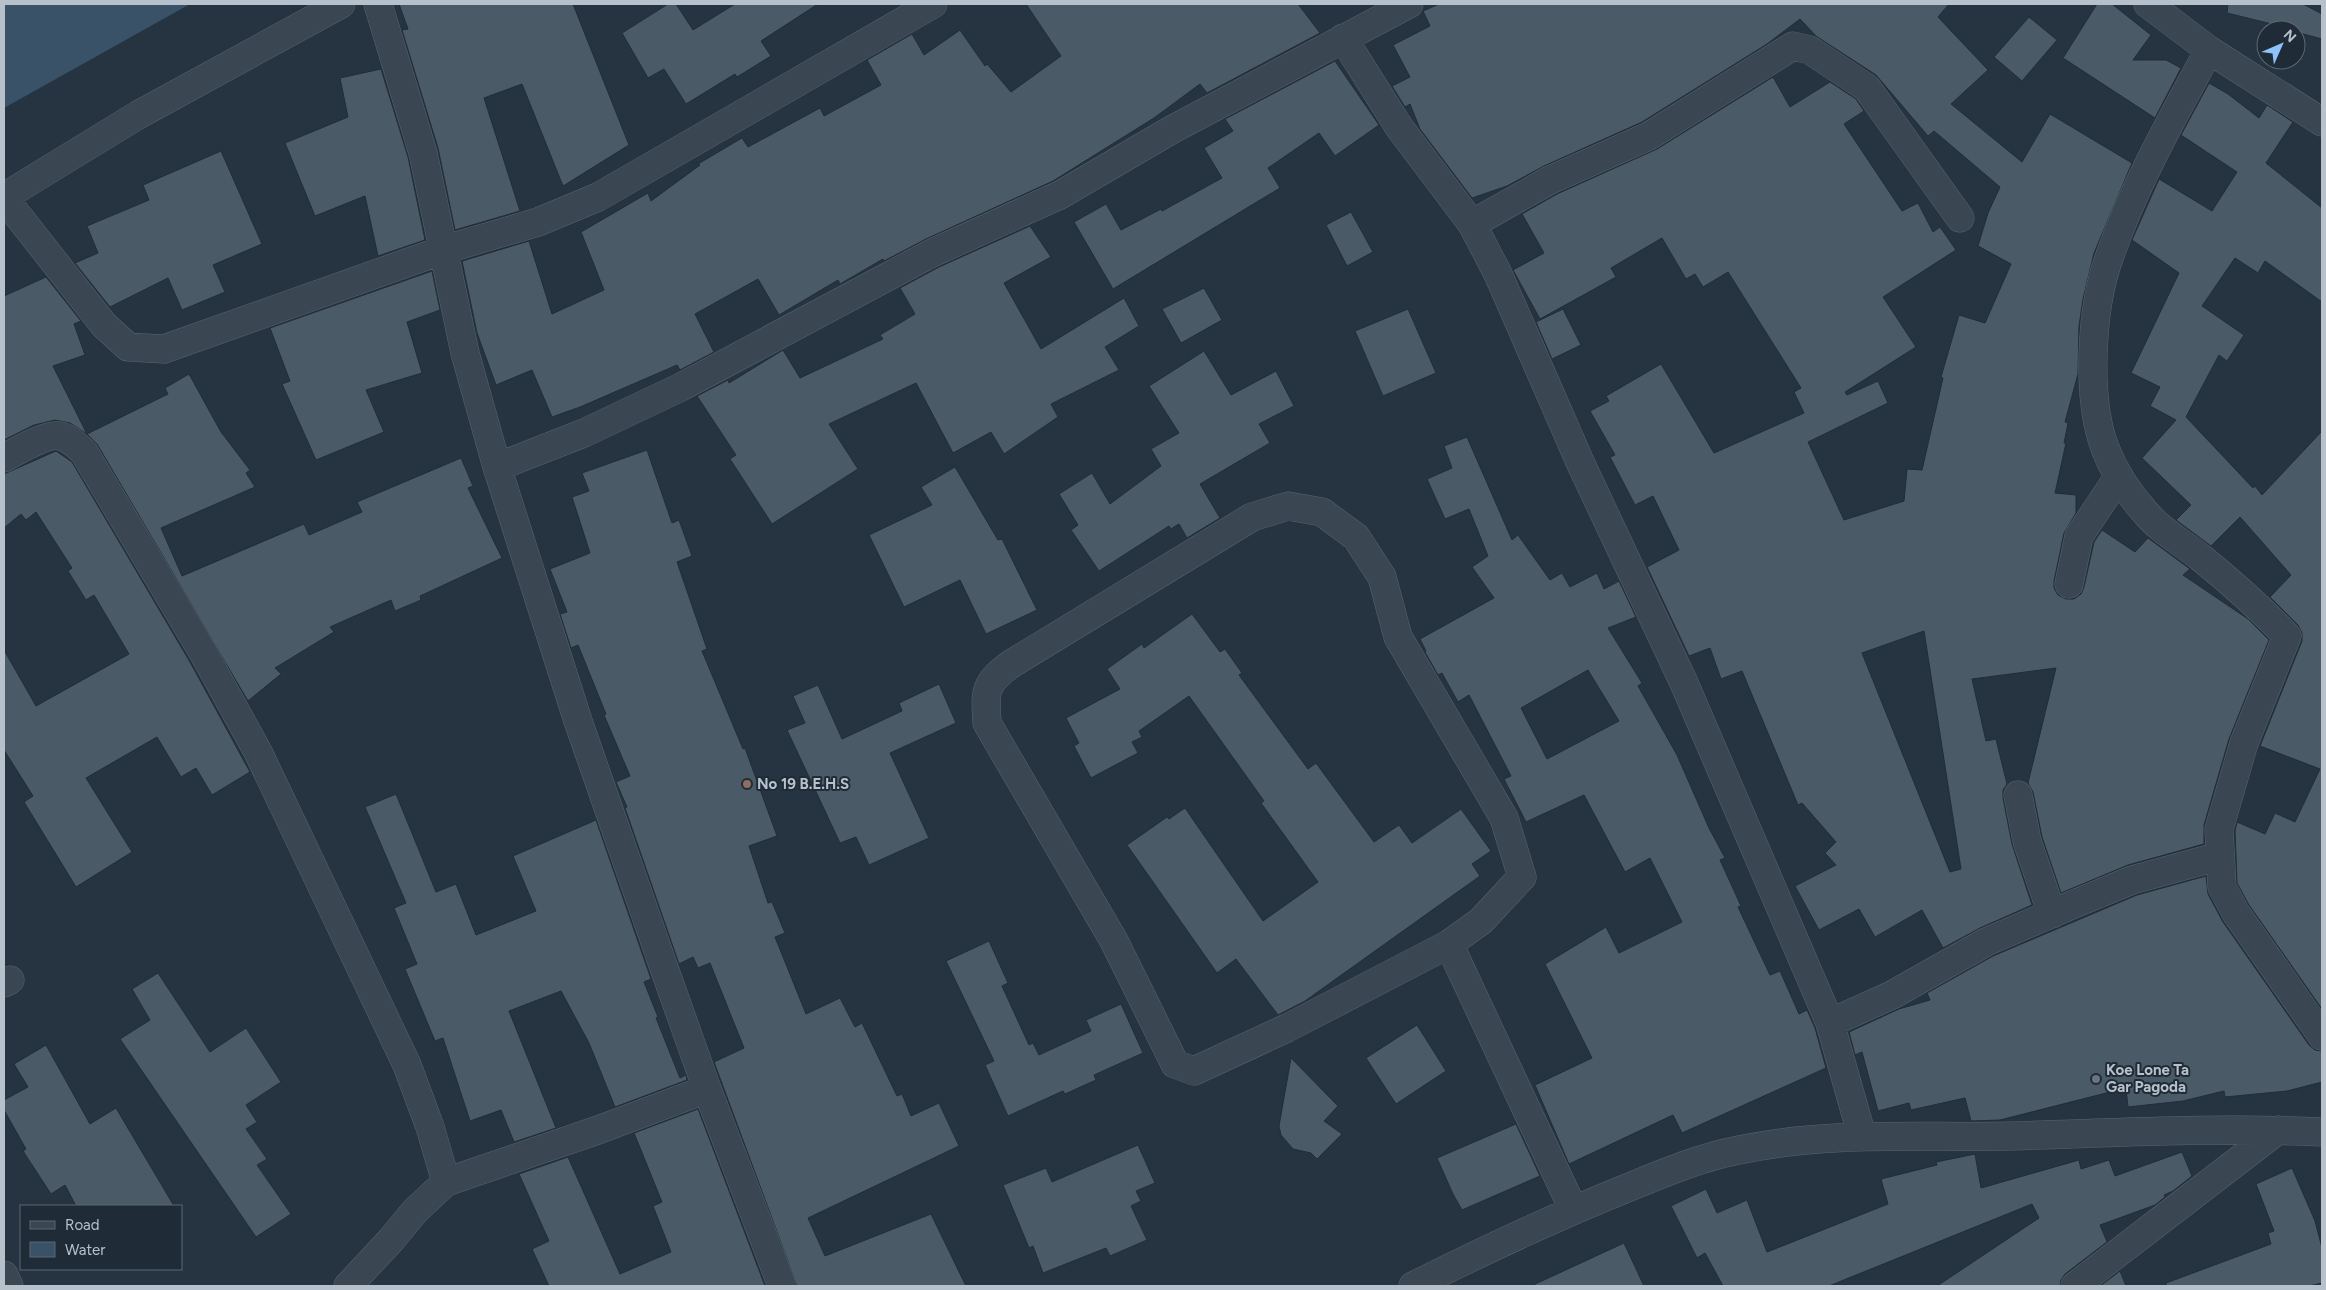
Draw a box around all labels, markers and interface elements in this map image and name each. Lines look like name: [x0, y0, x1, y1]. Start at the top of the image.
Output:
north arrow: [2256, 20, 2306, 70]
text: N: [2280, 26, 2300, 46]
place label: No 19 B.E.H.S: [757, 775, 849, 793]
marker: No 19 B.E.H.S: [741, 778, 753, 790]
place label: Koe Lone Ta Gar Pagoda: [2106, 1061, 2189, 1096]
marker: Koe Lone Ta Gar Pagoda: [2090, 1073, 2102, 1085]
legend: [20, 1205, 182, 1270]
text: Road: [65, 1216, 100, 1234]
text: Water: [65, 1241, 105, 1259]

